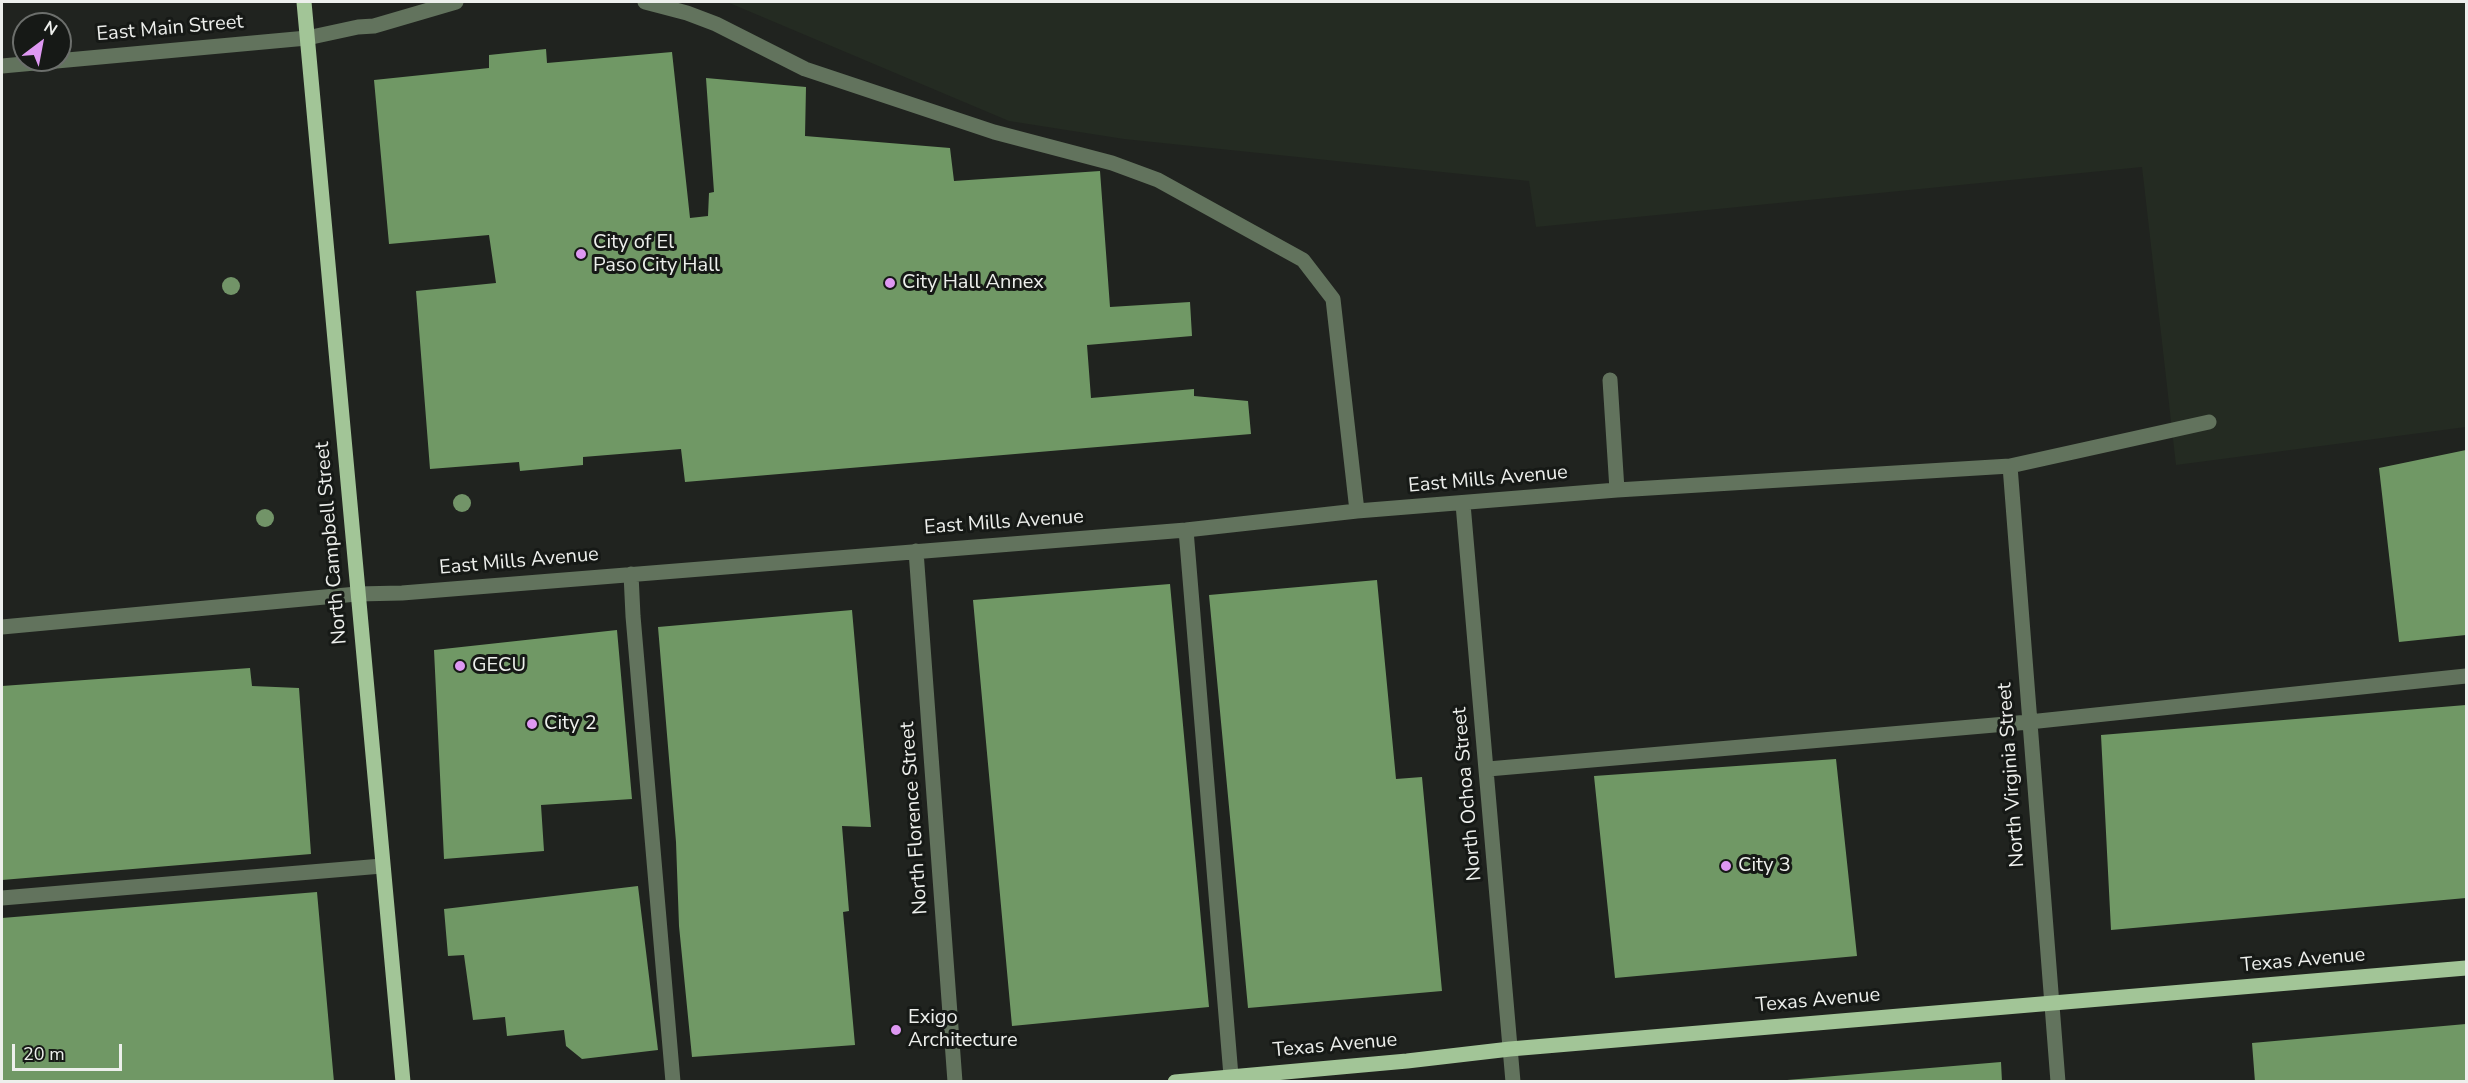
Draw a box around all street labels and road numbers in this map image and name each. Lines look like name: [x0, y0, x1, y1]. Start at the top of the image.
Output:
street label: East Main Street: [96, 11, 244, 47]
street label: North Campbell Street: [311, 441, 353, 645]
street label: East Mills Avenue: [1407, 461, 1569, 499]
street label: East Mills Avenue: [923, 505, 1085, 541]
street label: East Mills Avenue: [438, 543, 600, 581]
street label: North Virginia Street: [1994, 682, 2030, 868]
street label: North Ochoa Street: [1448, 706, 1488, 882]
street label: North Florence Street: [896, 721, 934, 915]
street label: Texas Avenue: [2240, 944, 2366, 978]
street label: Texas Avenue: [1755, 984, 1881, 1018]
street label: Texas Avenue: [1272, 1029, 1398, 1063]

